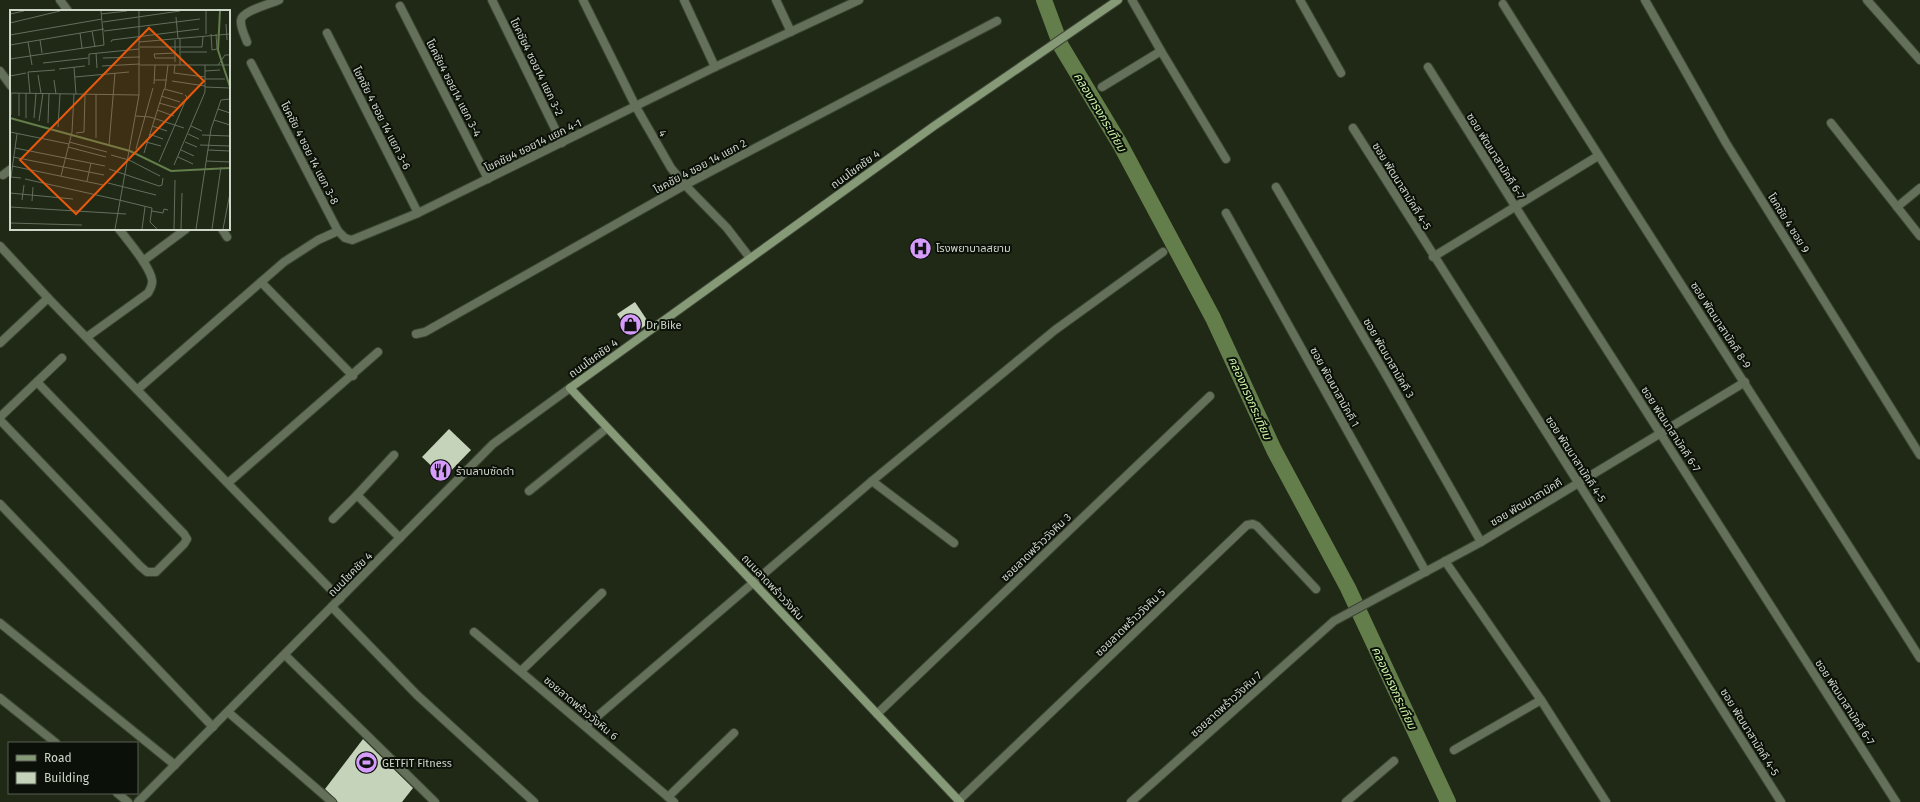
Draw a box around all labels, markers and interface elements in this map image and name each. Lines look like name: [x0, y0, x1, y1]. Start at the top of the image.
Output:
inset map: [10, 10, 230, 230]
street label: โชคชัย4 ซอย14 แยก 3-2: [507, 16, 566, 118]
street label: โชคชัย4 ซอย14 แยก 3-4: [423, 37, 484, 139]
street label: โชคชัย 4 ซอย 14 แยก 3-6: [350, 65, 413, 172]
water label: คลองทรงกระเทียม: [1071, 70, 1130, 155]
street label: โชคชัย 4 ซอย 14 แยก 3-8: [278, 100, 341, 207]
street label: ซอย พัฒนาสามัคคี 6-7: [1464, 111, 1527, 202]
street label: โชคชัย4 ซอย14 แยก 4-1: [483, 116, 584, 175]
street label: 4: [655, 128, 670, 139]
street label: โชคชัย 4 ซอย 14 แยก 2: [652, 136, 749, 196]
street label: ซอย พัฒนาสามัคคี 4-5: [1369, 140, 1434, 233]
street label: ถนนโชคชัย 4: [828, 147, 882, 192]
street label: โชคชัย 4 ซอย 9: [1765, 191, 1812, 256]
hospital icon: โรงพยาบาลสยาม: [907, 235, 933, 261]
place label: โรงพยาบาลสยาม: [936, 242, 1011, 255]
street label: ซอย พัฒนาสามัคคี 8-9: [1688, 279, 1754, 371]
shop icon: Dr Bike: [618, 312, 644, 338]
street label: ซอย พัฒนาสามัคคี 3: [1360, 316, 1417, 401]
place label: Dr Bike: [646, 319, 682, 332]
street label: ถนนโชคชัย 4: [566, 336, 620, 381]
street label: ซอย พัฒนาสามัคคี 1: [1307, 345, 1362, 429]
water label: คลองทรงกระเทียม: [1225, 354, 1275, 443]
street label: ซอย พัฒนาสามัคคี 6-7: [1638, 384, 1703, 474]
street label: ซอย พัฒนาสามัคคี 4-5: [1543, 414, 1609, 505]
restaurant icon: ร้านลาบซัดดำ: [427, 458, 453, 484]
place label: ร้านลาบซัดดำ: [456, 465, 514, 478]
street label: ซอย พัฒนาสามัคคี: [1488, 476, 1565, 529]
street label: ซอยลาดพร้าววังหิน 3: [999, 511, 1074, 584]
street label: ถนนโชคชัย 4: [325, 549, 375, 599]
street label: ถนนลาดพร้าววังหิน: [739, 552, 806, 623]
street label: ซอยลาดพร้าววังหิน 5: [1093, 585, 1168, 659]
water label: คลองทรงกระเทียม: [1369, 644, 1420, 733]
street label: ซอย พัฒนาสามัคคี 6-7: [1812, 657, 1877, 747]
street label: ซอยลาดพร้าววังหิน 7: [1188, 669, 1265, 740]
street label: ซอยลาดพร้าววังหิน 6: [541, 674, 620, 743]
street label: ซอย พัฒนาสามัคคี 4-5: [1717, 686, 1782, 779]
legend: [8, 742, 138, 794]
sports icon: GETFiT Fitness: [354, 750, 380, 776]
text: Road: [44, 751, 72, 765]
place label: GETFiT Fitness: [382, 757, 452, 770]
text: Building: [44, 771, 90, 785]

